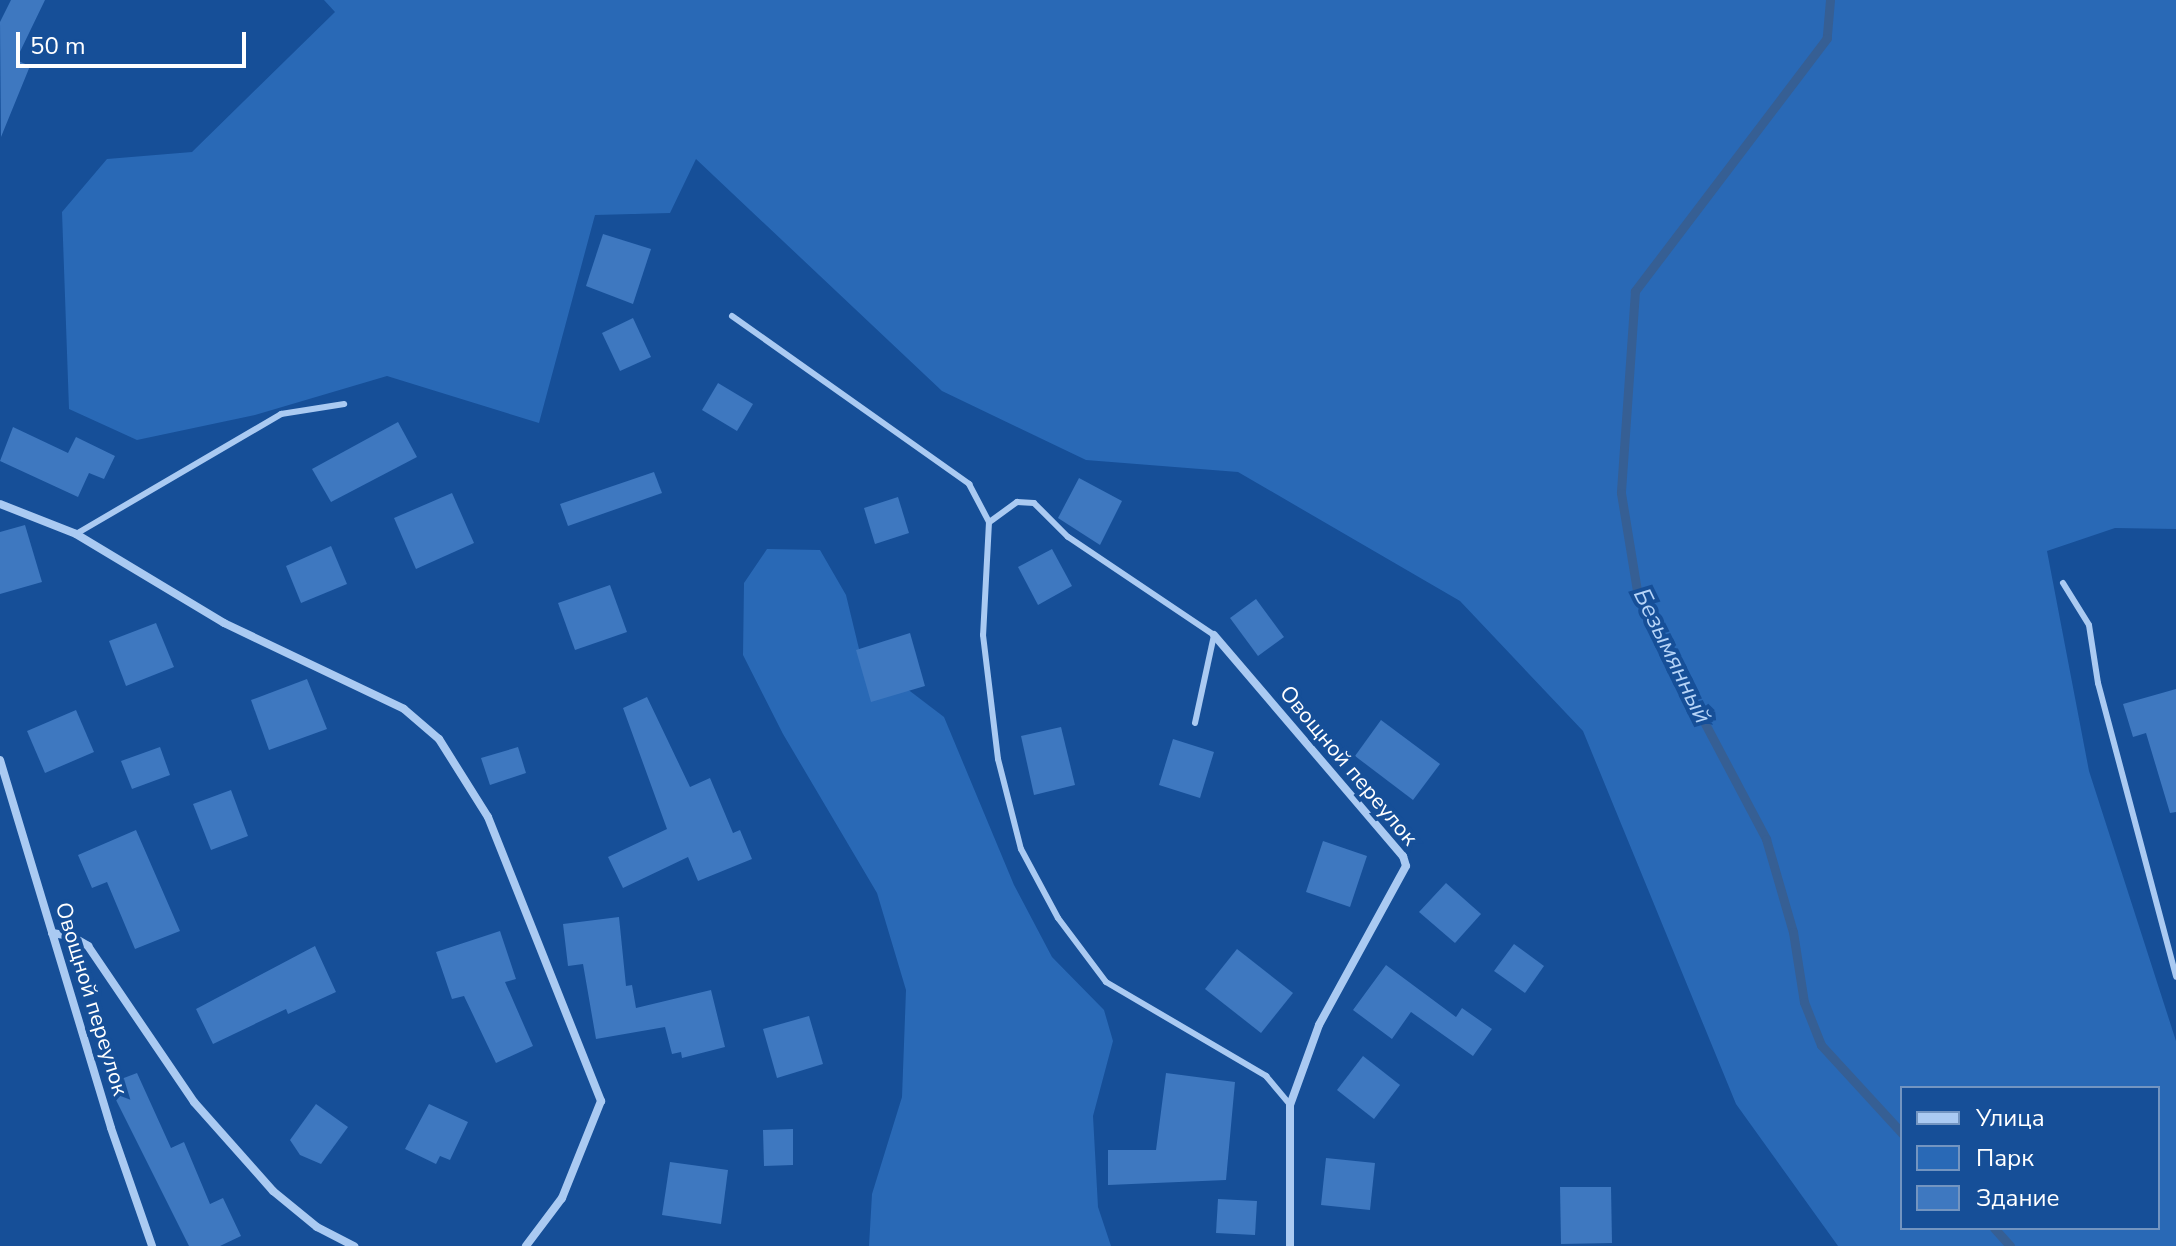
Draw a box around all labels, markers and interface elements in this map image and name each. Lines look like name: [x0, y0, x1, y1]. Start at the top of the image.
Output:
scale bar: [20, 16, 250, 66]
text: 50 m: [30, 30, 86, 62]
water label: Безымянный: [1627, 584, 1717, 728]
street label: Овощной переулок: [1273, 681, 1423, 851]
street label: Овощной переулок: [49, 899, 133, 1099]
legend: [1900, 1086, 2160, 1230]
text: Улица: [1976, 1102, 2045, 1134]
text: Парк: [1976, 1142, 2034, 1174]
text: Здание: [1976, 1182, 2060, 1214]

